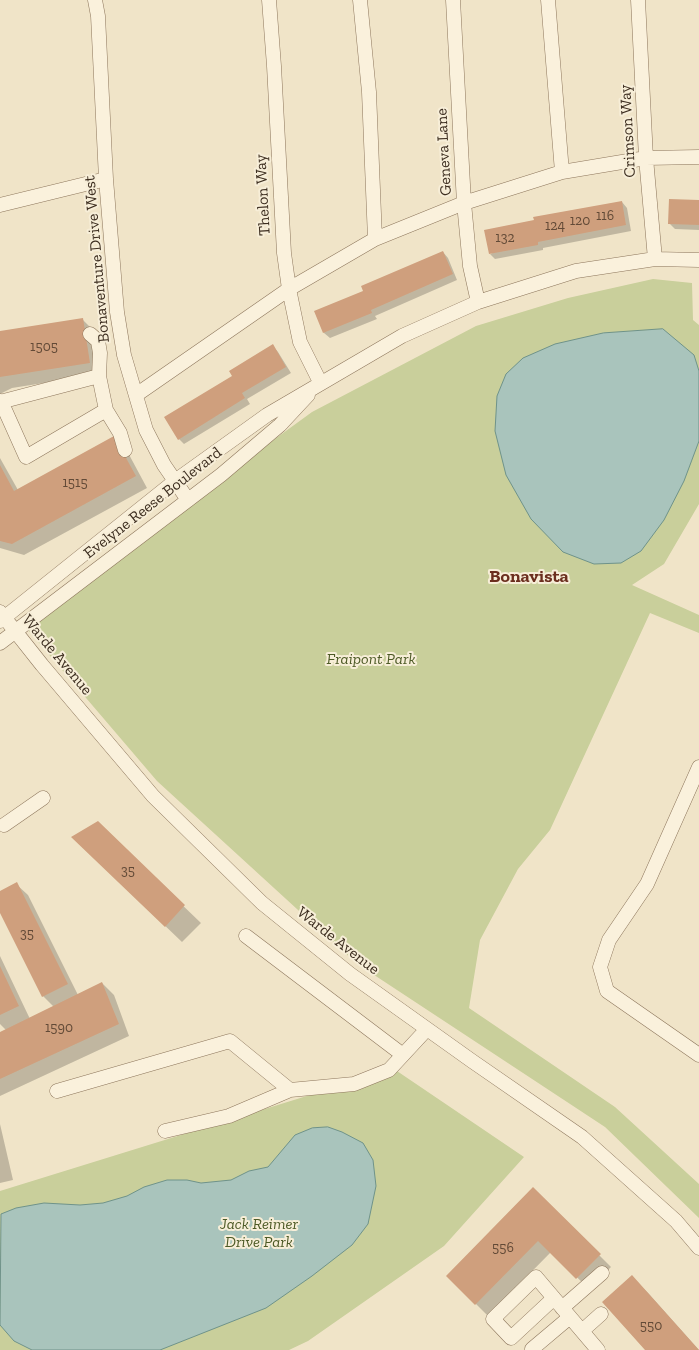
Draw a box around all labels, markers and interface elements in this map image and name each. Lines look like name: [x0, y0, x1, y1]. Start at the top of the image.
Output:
street label: Crimson Way: [616, 84, 640, 178]
street label: Geneva Lane: [432, 108, 456, 196]
street label: Thelon Way: [251, 154, 275, 236]
street label: Bonaventure Drive West: [80, 175, 114, 343]
house number: 116: [596, 208, 614, 224]
house number: 120: [570, 213, 590, 229]
house number: 124: [545, 218, 565, 234]
house number: 132: [495, 230, 515, 246]
house number: 1505: [30, 339, 58, 355]
street label: Evelyne Reese Boulevard: [80, 443, 226, 563]
house number: 1515: [62, 475, 88, 491]
district label: Bonavista: [489, 566, 569, 588]
street label: Warde Avenue: [18, 611, 96, 699]
park label: Fraipont Park: [326, 649, 416, 669]
house number: 35: [121, 863, 135, 879]
street label: Warde Avenue: [293, 903, 383, 979]
house number: 35: [20, 926, 34, 942]
house number: 1590: [45, 1020, 73, 1036]
park label: Jack Reimer Drive Park: [220, 1214, 298, 1252]
house number: 556: [492, 1240, 514, 1256]
house number: 550: [640, 1318, 662, 1334]

